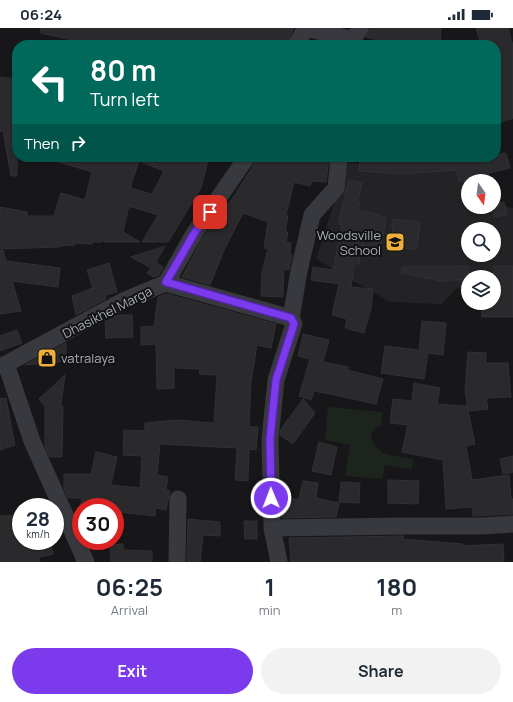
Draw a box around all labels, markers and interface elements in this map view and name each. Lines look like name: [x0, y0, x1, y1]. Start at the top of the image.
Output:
text: 06:24: [20, 4, 62, 25]
text: 80 m: [90, 51, 156, 89]
icon: left: [24, 56, 76, 108]
text: Turn left: [90, 87, 160, 111]
icon: right: [67, 132, 89, 154]
text: Then: [24, 133, 59, 154]
north arrow: [461, 174, 501, 214]
map controls: [461, 174, 501, 310]
pin: [193, 195, 227, 229]
icon: arrive: [199, 201, 221, 223]
button: search: [461, 222, 501, 262]
place label: Woodsville School: [317, 226, 381, 259]
school or university icon: Woodsville School: [384, 231, 406, 253]
button: layers: [461, 270, 501, 310]
street label: Dhasikhel Marga: [59, 282, 155, 342]
shop icon: vatralaya: [36, 347, 58, 369]
place label: vatralaya: [61, 349, 115, 367]
position arrow: [250, 477, 292, 519]
speed limit sign: 30: [72, 498, 124, 550]
text: 28: [26, 505, 50, 532]
text: km/h: [26, 527, 50, 541]
text: 06:25: [96, 570, 163, 603]
text: 1: [264, 570, 275, 603]
text: 180: [376, 570, 417, 603]
text: Arrival: [111, 601, 148, 619]
text: min: [259, 601, 281, 619]
text: m: [391, 601, 402, 619]
button: Exit: [12, 648, 253, 694]
button: Share: [261, 648, 501, 694]

